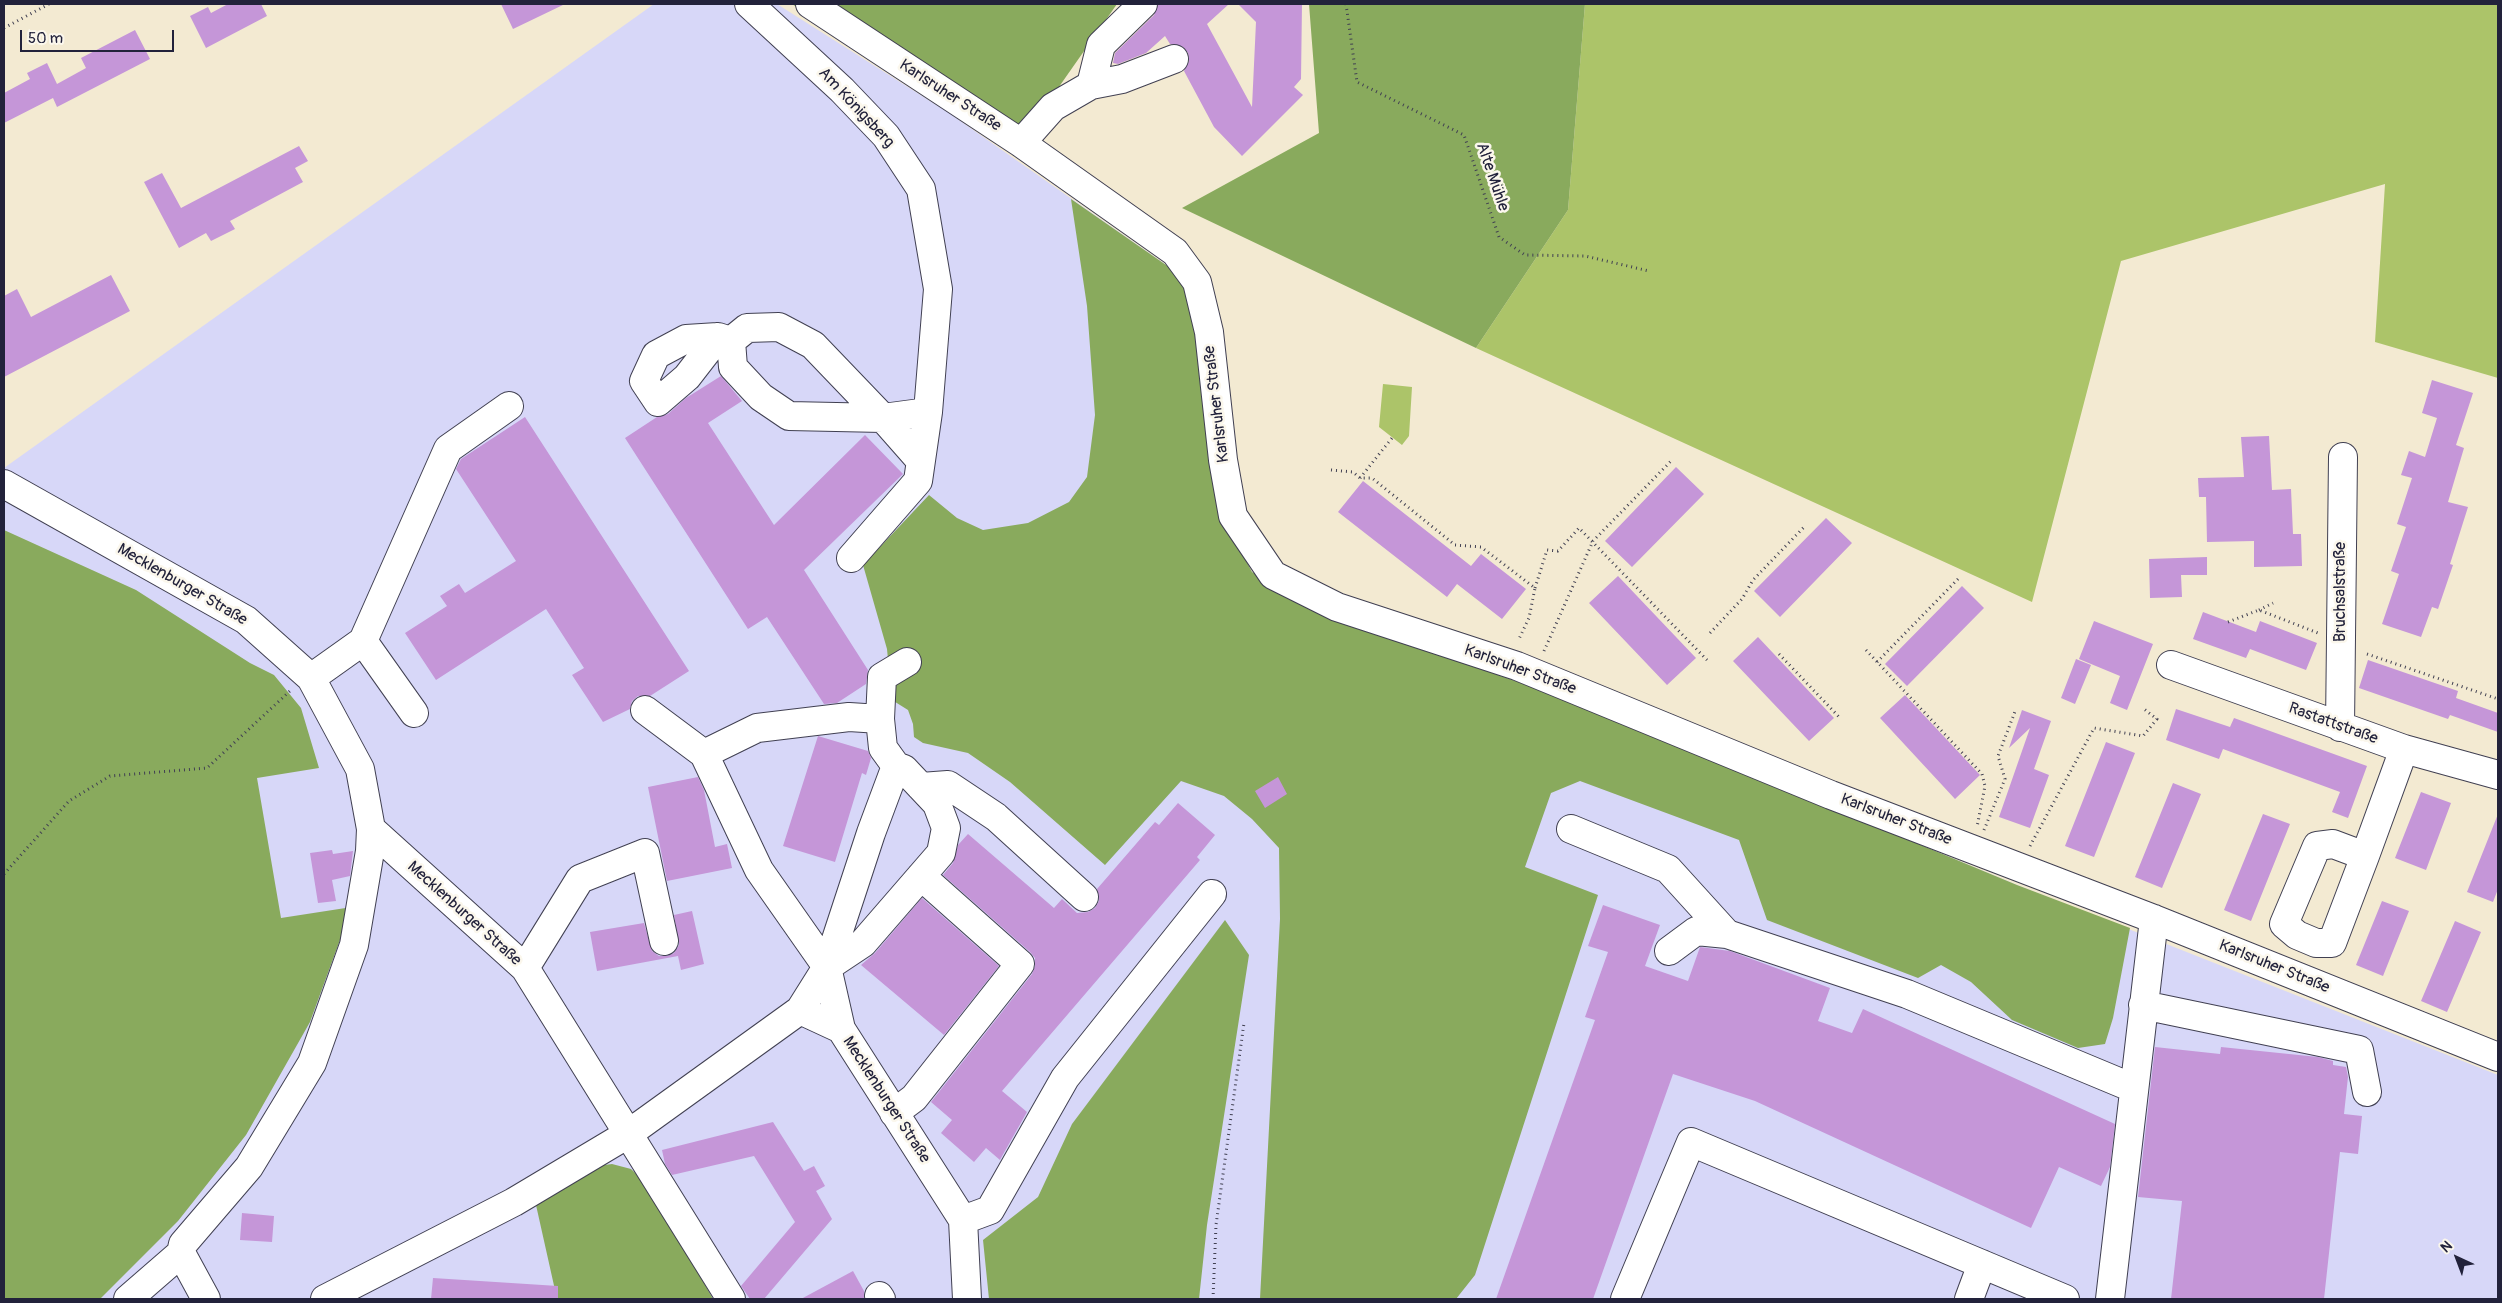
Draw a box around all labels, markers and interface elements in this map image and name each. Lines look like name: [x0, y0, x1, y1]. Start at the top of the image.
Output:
scale bar: [22, 20, 176, 52]
text: 50 m: [28, 29, 63, 48]
street label: Karlsruher Straße: [895, 56, 1005, 136]
street label: Am Königsberg: [814, 64, 898, 152]
street label: Alte Mühle: [1471, 140, 1513, 214]
street label: Karlsruher Straße: [1200, 344, 1234, 464]
street label: Mecklenburger Straße: [114, 540, 250, 630]
street label: Bruchsalstraße: [2331, 542, 2351, 642]
street label: Karlsruher Straße: [1461, 641, 1579, 699]
street label: Rastattstraße: [2286, 699, 2380, 749]
street label: Karlsruher Straße: [1838, 790, 1954, 850]
street label: Mecklenburger Straße: [403, 858, 525, 970]
street label: Karlsruher Straße: [2216, 936, 2332, 998]
street label: Mecklenburger Straße: [838, 1033, 934, 1167]
north arrow: [2432, 1233, 2482, 1283]
text: N: [2437, 1237, 2456, 1256]

